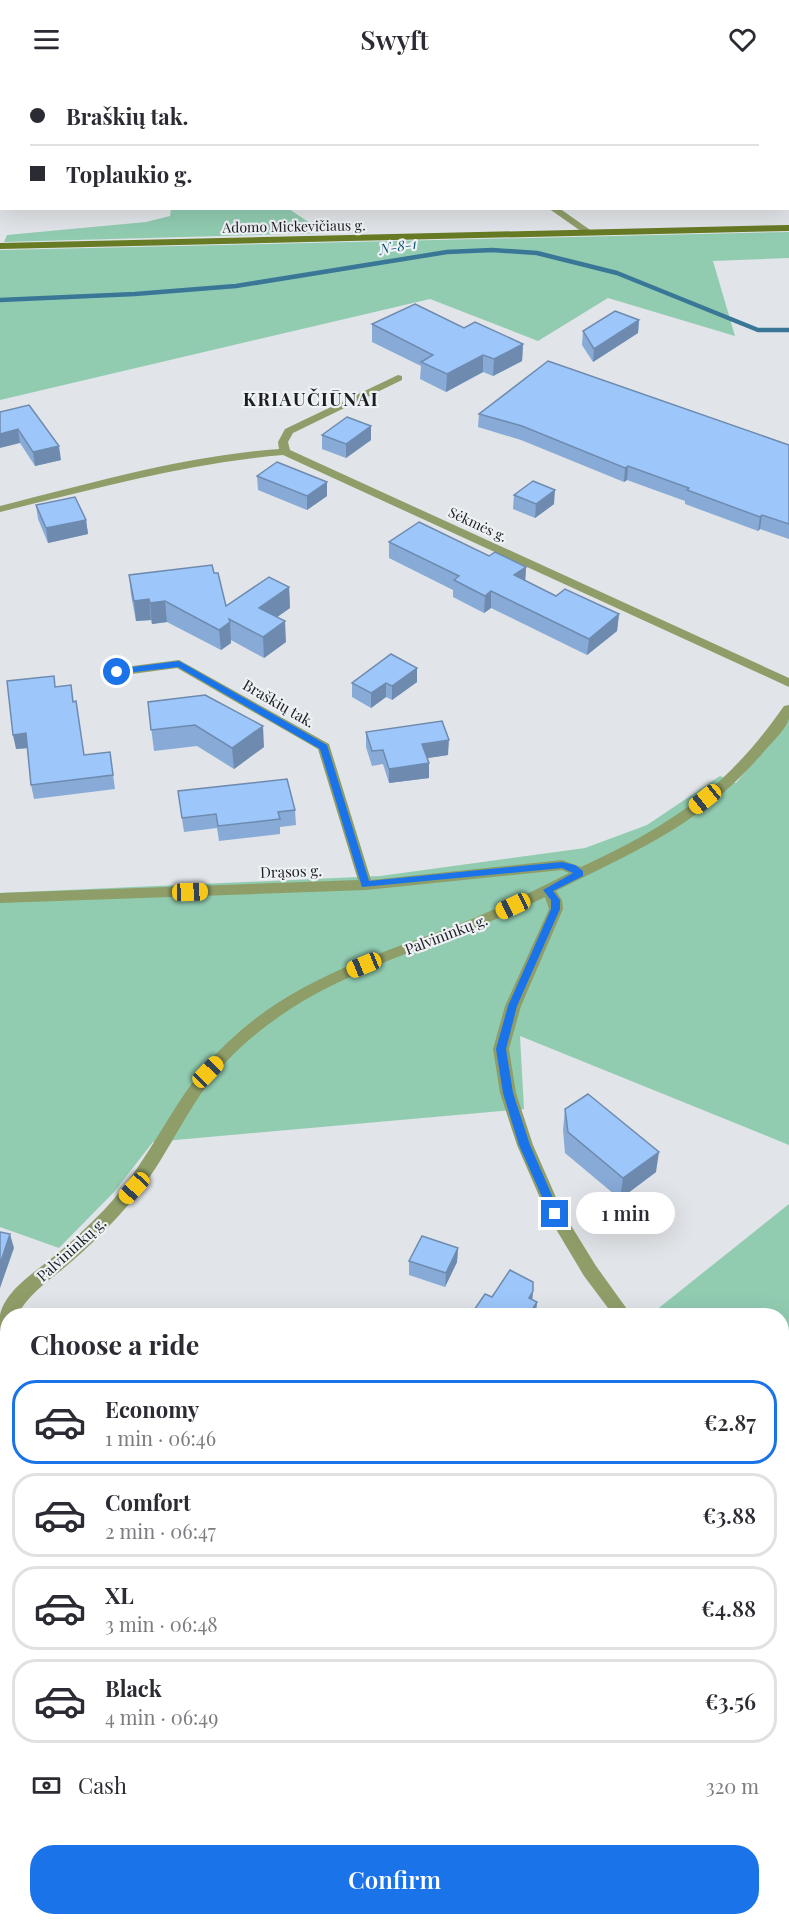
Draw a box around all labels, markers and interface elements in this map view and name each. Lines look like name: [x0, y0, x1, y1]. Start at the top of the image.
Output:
text: Swyft: [360, 21, 429, 57]
icon: menu: [30, 23, 63, 56]
icon: heart: [726, 23, 759, 56]
text: Braškių tak.: [66, 101, 189, 131]
text: Toplaukio g.: [66, 159, 192, 189]
street label: Adomo Mickevičiaus g.: [221, 215, 366, 237]
water label: N-8-1: [376, 234, 418, 259]
district label: KRIAUČIŪNAI: [243, 387, 379, 411]
street label: Sėkmės g.: [446, 502, 510, 546]
route start: [103, 658, 130, 685]
street label: Braškių tak.: [239, 674, 319, 732]
car: [685, 781, 725, 817]
street label: Drąsos g.: [260, 860, 322, 882]
car: [172, 882, 208, 902]
car: [493, 890, 533, 922]
street label: Palvininkų g.: [402, 909, 490, 959]
car: [344, 950, 384, 980]
car: [189, 1053, 227, 1091]
car: [115, 1169, 153, 1207]
callout: 1 min: [576, 1193, 675, 1235]
text: 1 min: [601, 1199, 650, 1226]
route end: [541, 1200, 568, 1227]
street label: Palvininkų g.: [32, 1213, 110, 1285]
text: Choose a ride: [30, 1326, 199, 1362]
text: Economy: [105, 1394, 199, 1424]
icon: car: [33, 1395, 87, 1449]
text: €2.87: [704, 1407, 756, 1437]
text: 1 min · 06:46: [105, 1424, 216, 1451]
text: Comfort: [105, 1487, 191, 1517]
icon: car: [33, 1488, 87, 1542]
text: €3.88: [702, 1500, 756, 1530]
text: 2 min · 06:47: [105, 1517, 216, 1544]
text: XL: [105, 1580, 134, 1610]
icon: car: [33, 1581, 87, 1635]
text: €4.88: [701, 1593, 756, 1623]
text: 3 min · 06:48: [105, 1610, 218, 1637]
text: Black: [105, 1673, 162, 1703]
icon: car: [33, 1674, 87, 1728]
text: €3.56: [705, 1686, 756, 1716]
text: 4 min · 06:49: [105, 1703, 218, 1730]
icon: cash: [30, 1769, 63, 1802]
text: Cash: [78, 1770, 127, 1800]
text: 320 m: [706, 1772, 759, 1799]
button: Confirm: [30, 1845, 759, 1914]

